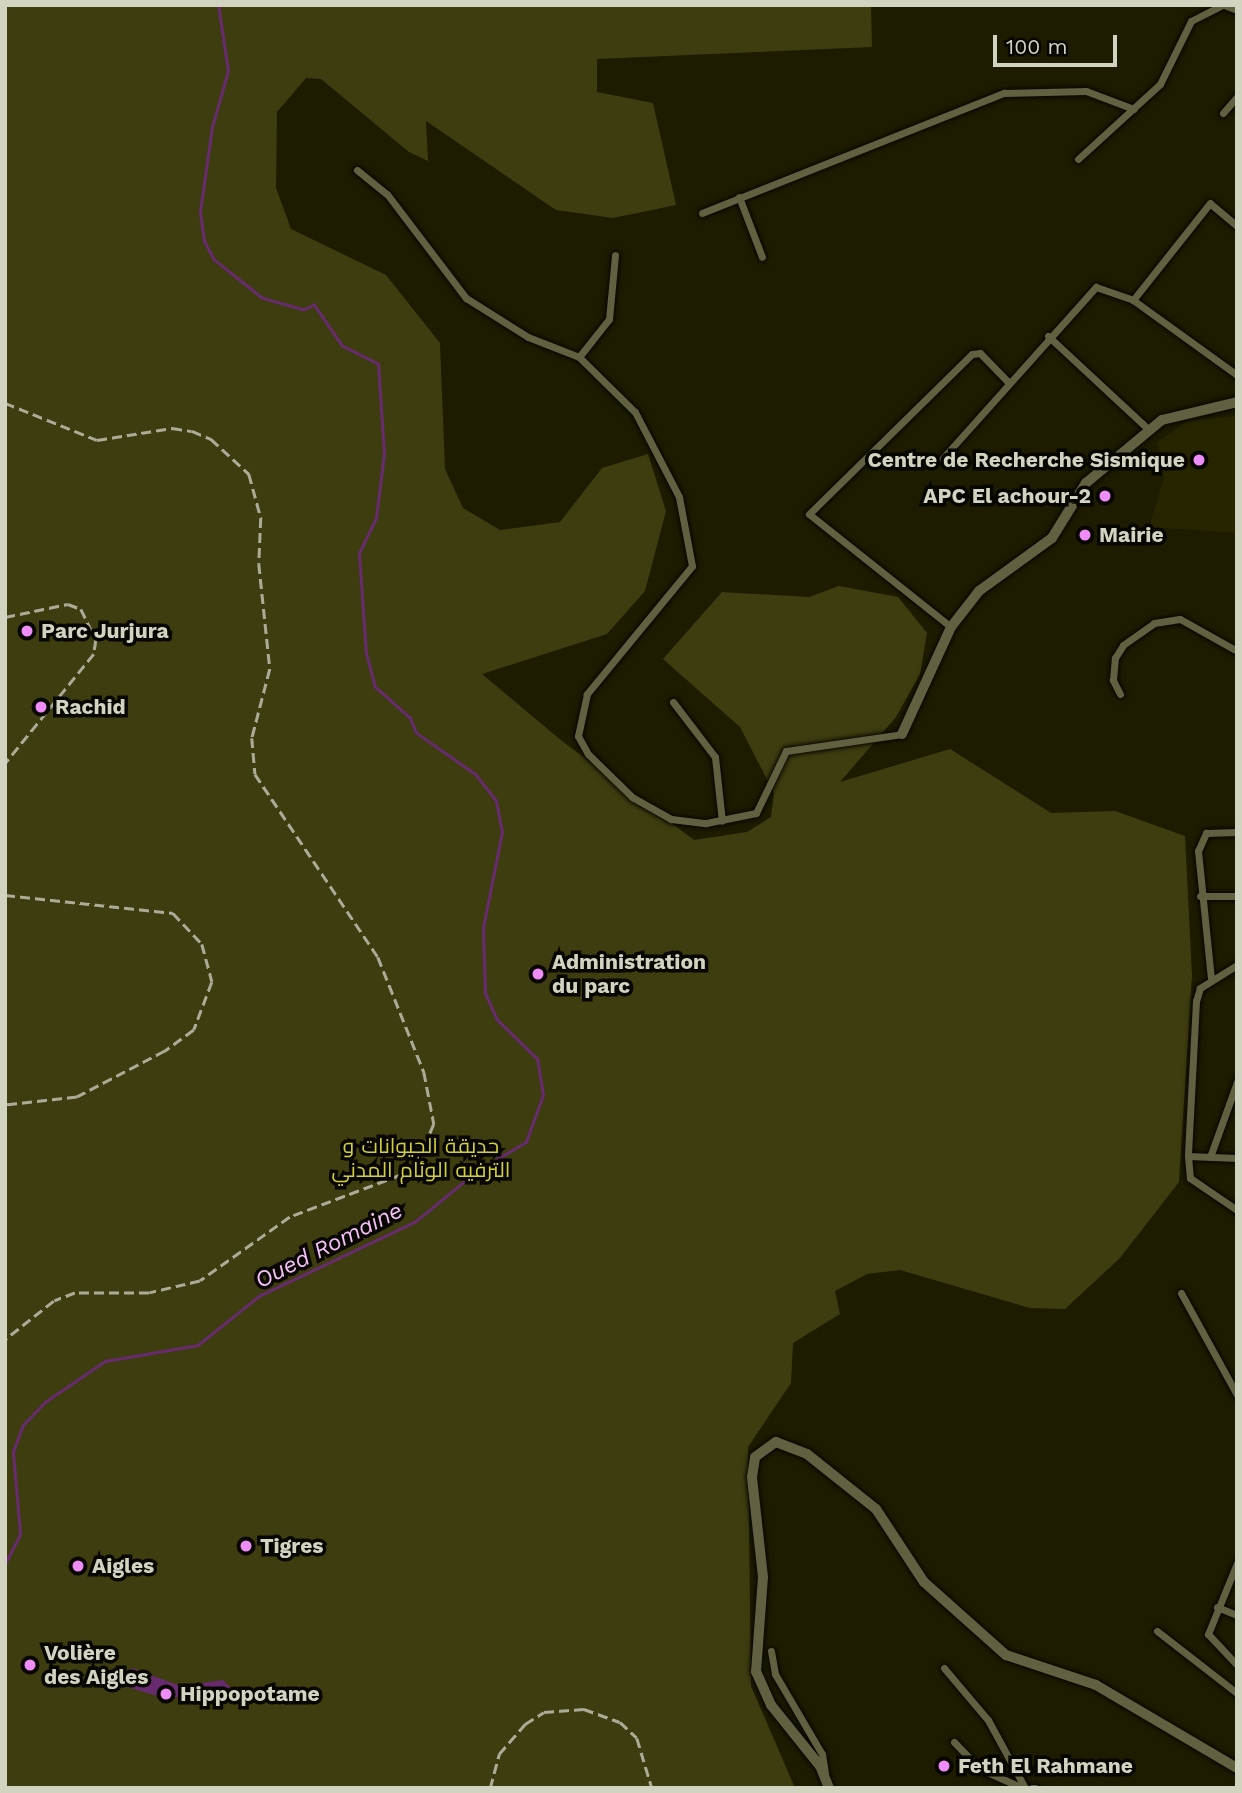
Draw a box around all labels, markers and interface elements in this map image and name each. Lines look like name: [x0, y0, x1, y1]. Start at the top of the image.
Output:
scale bar: [997, 21, 1121, 65]
text: 100 m: [1006, 34, 1068, 59]
place label: Centre de Recherche Sismique: [867, 447, 1185, 473]
marker: Centre de Recherche Sismique: [1191, 452, 1207, 468]
place label: APC El achour-2: [923, 483, 1091, 509]
marker: APC El achour-2: [1097, 488, 1113, 504]
place label: Mairie: [1099, 522, 1164, 548]
marker: Mairie: [1077, 527, 1093, 543]
place label: Parc Jurjura: [41, 618, 169, 644]
marker: Parc Jurjura: [19, 623, 35, 639]
place label: Rachid: [55, 694, 126, 720]
marker: Rachid: [33, 699, 49, 715]
place label: Administration du parc: [552, 949, 706, 999]
marker: Administration du parc: [530, 966, 546, 982]
park label: حديقة الحيوانات و الترفيه الوئام المدني: [332, 1133, 510, 1183]
water label: Oued Romaine: [251, 1197, 407, 1295]
place label: Tigres: [260, 1533, 324, 1559]
marker: Tigres: [238, 1538, 254, 1554]
place label: Aigles: [92, 1553, 154, 1579]
marker: Aigles: [70, 1558, 86, 1574]
place label: Volière des Aigles: [44, 1640, 149, 1690]
marker: Volière des Aigles: [22, 1657, 38, 1673]
place label: Hippopotame: [180, 1681, 320, 1707]
marker: Hippopotame: [158, 1686, 174, 1702]
place label: Feth El Rahmane: [958, 1753, 1133, 1779]
marker: Feth El Rahmane: [936, 1758, 952, 1774]

